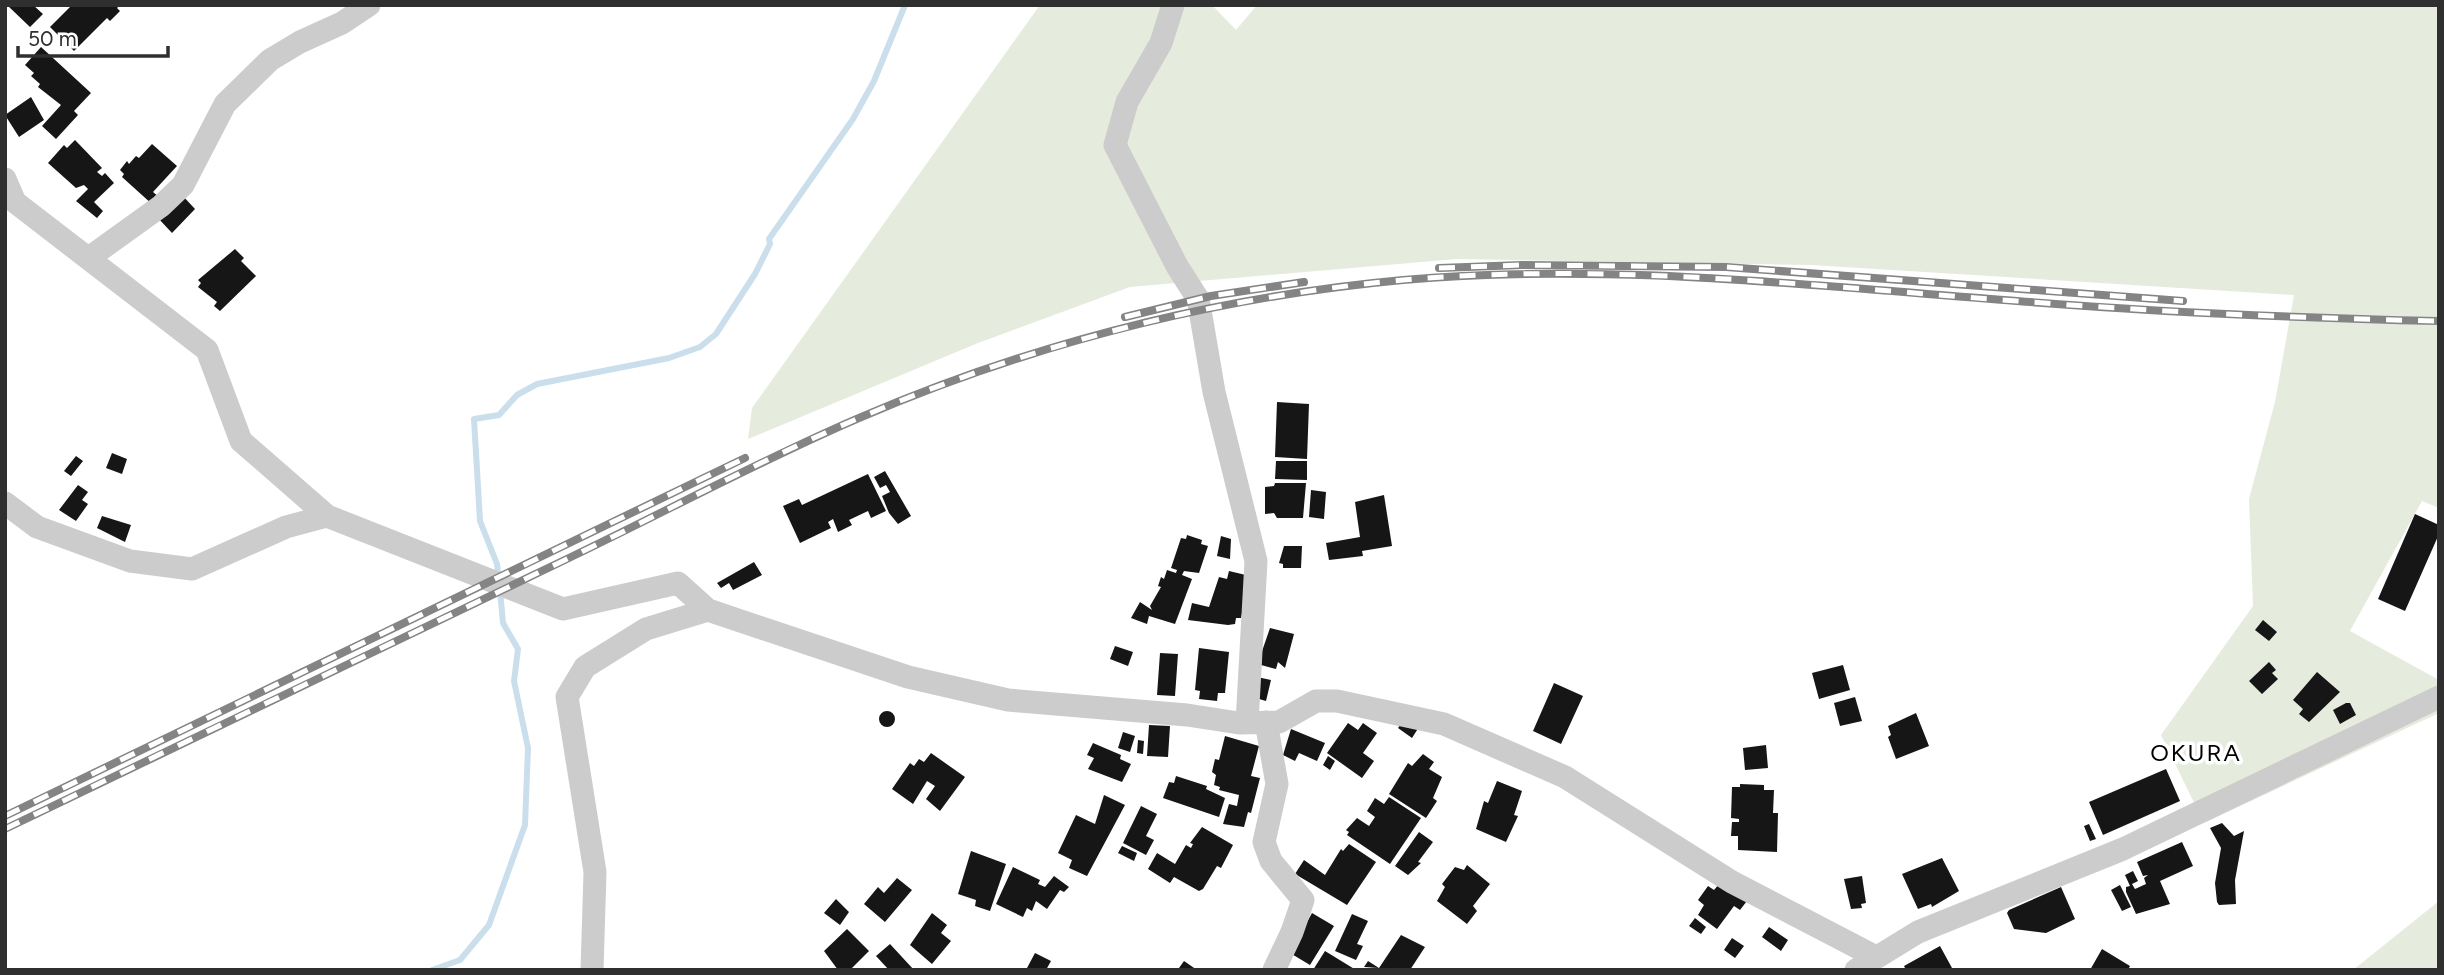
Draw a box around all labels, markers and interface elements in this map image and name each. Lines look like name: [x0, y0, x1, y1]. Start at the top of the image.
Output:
scale bar: [18, 14, 168, 58]
text: 50 m: [28, 26, 77, 51]
district label: OKURA: [2150, 738, 2242, 767]

